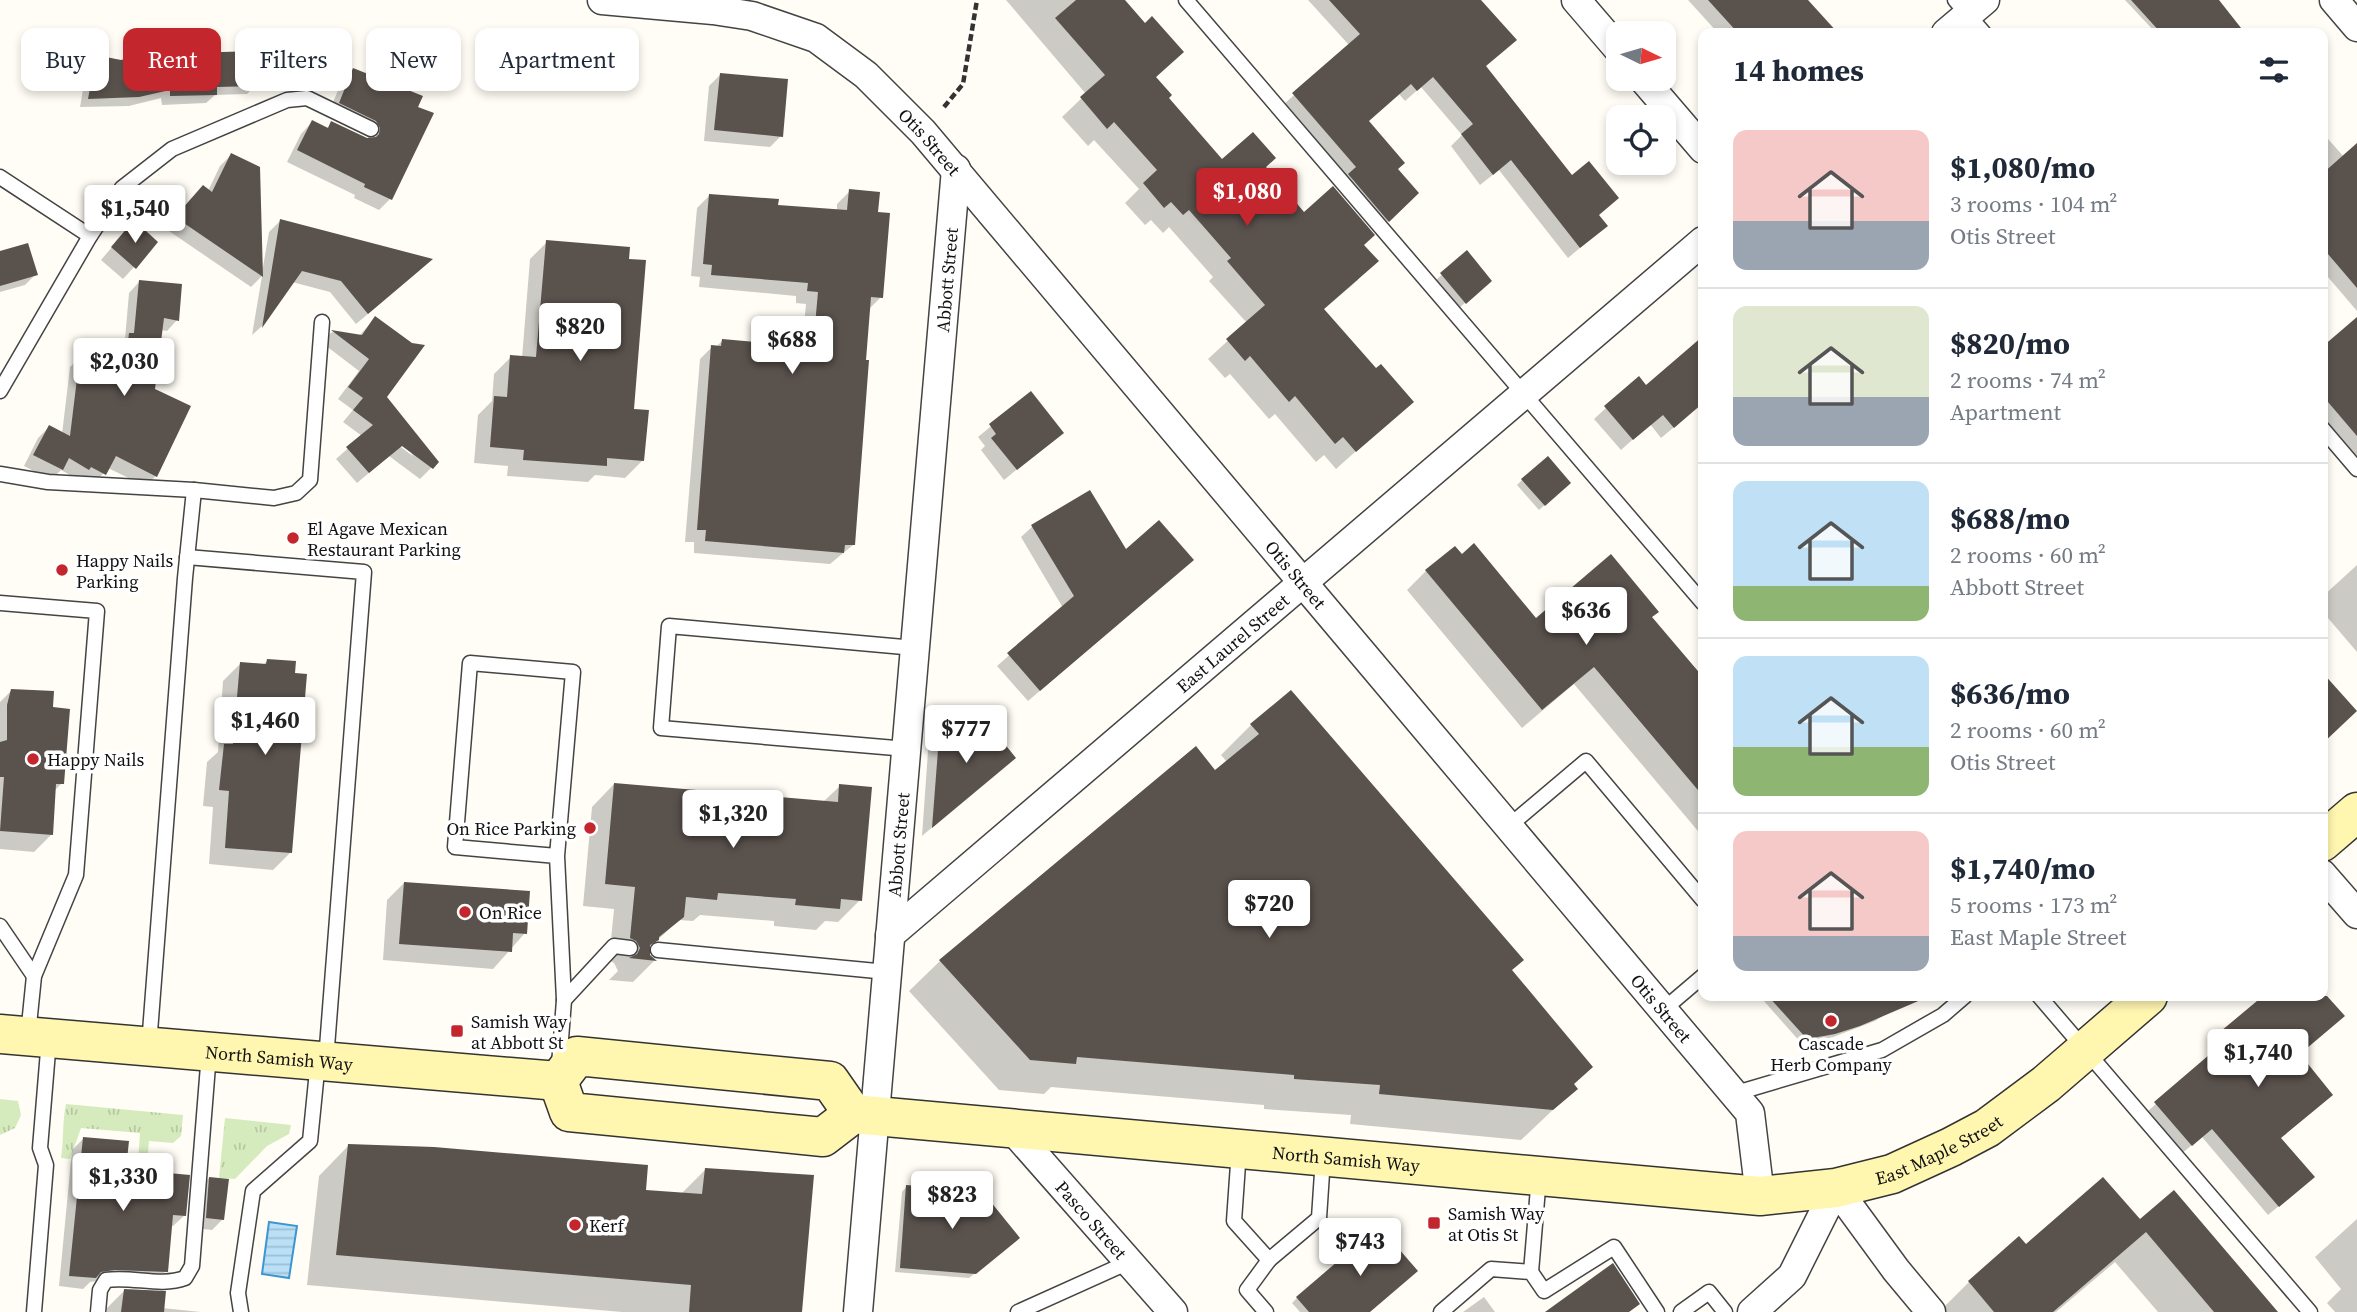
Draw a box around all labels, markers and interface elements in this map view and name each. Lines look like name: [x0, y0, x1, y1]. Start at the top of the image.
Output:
north arrow: [1606, 21, 1676, 91]
map controls: [1606, 21, 1676, 175]
chip: Buy: [21, 28, 109, 91]
chip: Rent: [123, 28, 221, 91]
chip: Filters: [235, 28, 352, 91]
chip: New: [366, 28, 461, 91]
chip: Apartment: [475, 28, 639, 91]
text: 14 homes: [1733, 50, 1864, 91]
icon: filters: [2255, 51, 2293, 89]
street label: Otis Street: [893, 102, 967, 181]
button: locate: [1606, 105, 1676, 175]
text: $1,080/mo: [1950, 147, 2095, 188]
icon: home: [1789, 158, 1873, 242]
pin: $1,080: [1190, 168, 1304, 228]
text: $1,080: [1212, 175, 1282, 207]
pin: $1,540: [78, 186, 192, 245]
text: 3 rooms · 104 m²: [1950, 188, 2117, 220]
text: $1,540: [100, 192, 170, 224]
text: Otis Street: [1950, 220, 2055, 252]
street label: Abbott Street: [930, 226, 963, 333]
pin: $820: [539, 304, 621, 363]
text: $820: [555, 310, 605, 342]
pin: $688: [751, 316, 833, 376]
text: $688: [767, 323, 817, 355]
text: $820/mo: [1950, 323, 2070, 364]
icon: home: [1789, 334, 1873, 418]
pin: $2,030: [67, 338, 181, 398]
text: $2,030: [89, 345, 159, 377]
text: 2 rooms · 74 m²: [1950, 364, 2106, 396]
text: Apartment: [1950, 396, 2061, 428]
text: $688/mo: [1950, 498, 2070, 539]
icon: home: [1789, 509, 1873, 593]
place label: El Agave Mexican Restaurant Parking: [307, 516, 461, 562]
marker: El Agave Mexican Restaurant Parking: [285, 530, 301, 546]
street label: Otis Street: [1260, 535, 1332, 614]
text: 2 rooms · 60 m²: [1950, 539, 2106, 571]
place label: Happy Nails Parking: [76, 548, 174, 594]
marker: Happy Nails Parking: [54, 562, 70, 578]
text: Abbott Street: [1950, 571, 2084, 603]
street label: East Laurel Street: [1171, 587, 1294, 698]
pin: $636: [1545, 588, 1627, 647]
text: $636: [1561, 594, 1611, 626]
text: $636/mo: [1950, 673, 2070, 714]
icon: home: [1789, 684, 1873, 768]
pin: $1,460: [208, 698, 322, 757]
text: $1,460: [230, 704, 300, 736]
pin: $777: [925, 706, 1007, 765]
text: $777: [941, 712, 991, 744]
text: 2 rooms · 60 m²: [1950, 714, 2106, 746]
text: Otis Street: [1950, 746, 2055, 778]
place label: Happy Nails: [47, 747, 145, 772]
marker: Happy Nails: [25, 751, 41, 767]
pin: $1,320: [676, 790, 790, 850]
street label: Abbott Street: [881, 791, 915, 898]
text: $1,320: [698, 797, 768, 829]
place label: On Rice Parking: [446, 816, 576, 841]
marker: On Rice Parking: [582, 820, 598, 836]
text: $1,740/mo: [1950, 848, 2095, 889]
icon: home: [1789, 859, 1873, 943]
pin: $720: [1228, 880, 1310, 940]
text: $720: [1244, 887, 1294, 919]
text: 5 rooms · 173 m²: [1950, 889, 2117, 921]
place label: On Rice: [479, 900, 542, 925]
marker: On Rice: [457, 904, 473, 920]
text: East Maple Street: [1950, 921, 2127, 953]
street label: Otis Street: [1625, 968, 1698, 1048]
place label: Samish Way at Abbott St: [471, 1009, 568, 1055]
marker: Cascade Herb Company: [1823, 1013, 1839, 1029]
marker: Samish Way at Abbott St: [449, 1023, 465, 1039]
pin: $1,740: [2201, 1030, 2315, 1089]
place label: Cascade Herb Company: [1770, 1031, 1892, 1077]
text: $1,740: [2223, 1036, 2293, 1068]
street label: North Samish Way: [204, 1039, 355, 1076]
street label: East Maple Street: [1873, 1108, 2007, 1190]
street label: North Samish Way: [1271, 1139, 1422, 1178]
pin: $1,330: [66, 1154, 180, 1213]
text: $1,330: [88, 1160, 158, 1192]
pin: $823: [911, 1172, 993, 1231]
street label: Pasco Street: [1050, 1175, 1133, 1264]
text: $823: [927, 1178, 977, 1210]
place label: Samish Way at Otis St: [1448, 1201, 1545, 1247]
place label: Kerf: [589, 1213, 625, 1238]
marker: Samish Way at Otis St: [1426, 1215, 1442, 1231]
marker: Kerf: [567, 1217, 583, 1233]
pin: $743: [1319, 1218, 1401, 1278]
text: $743: [1335, 1225, 1385, 1257]

